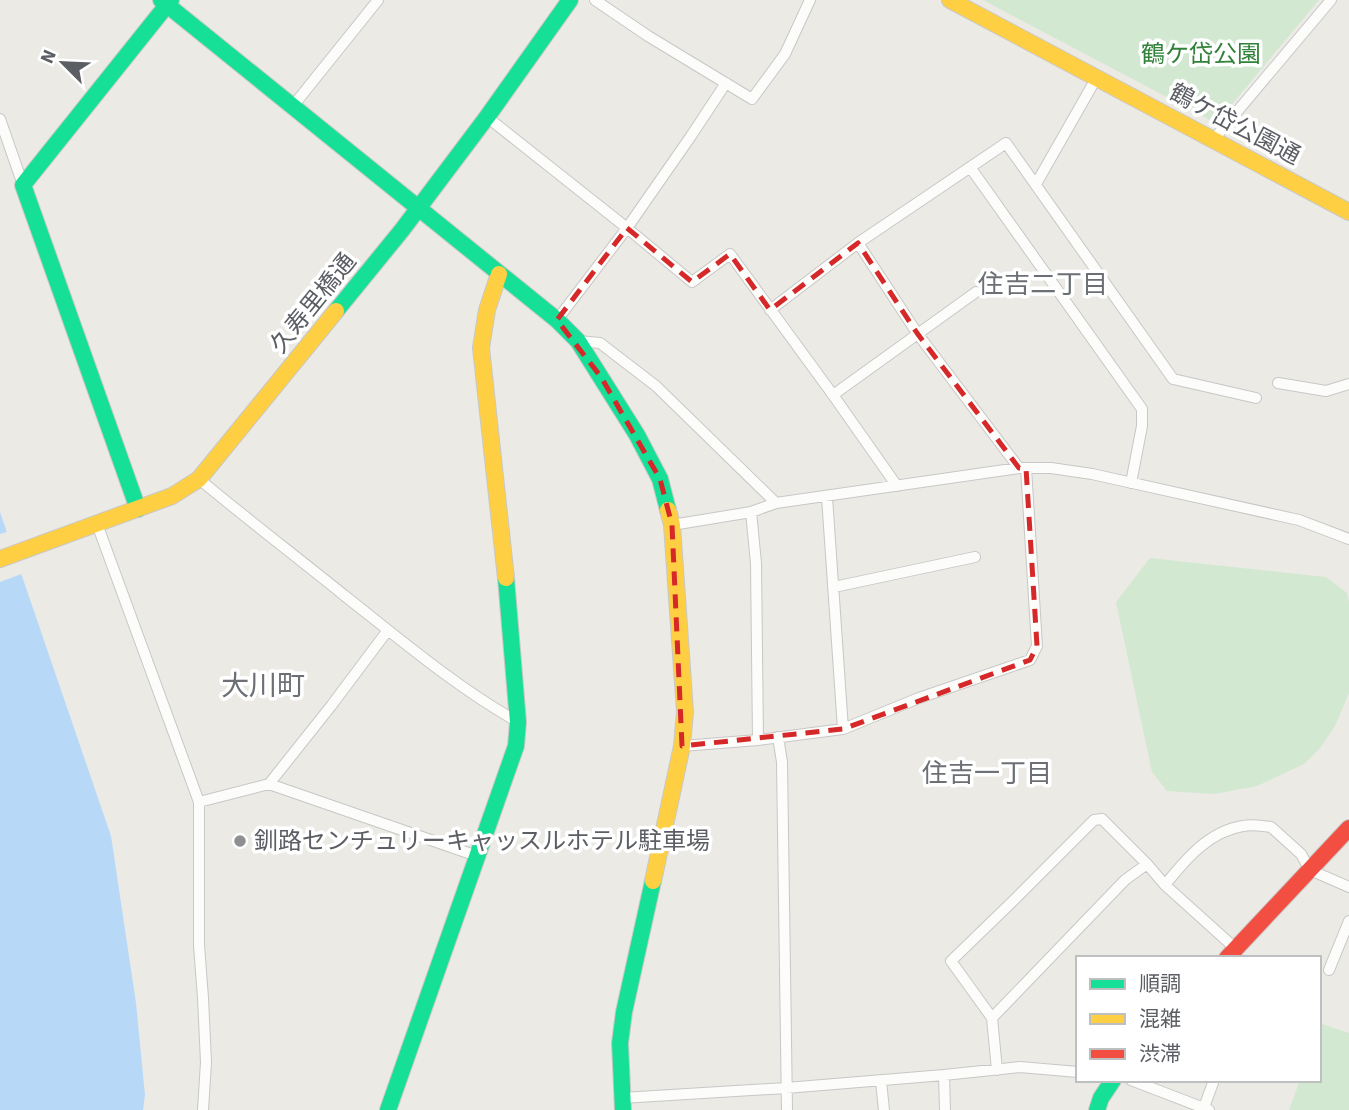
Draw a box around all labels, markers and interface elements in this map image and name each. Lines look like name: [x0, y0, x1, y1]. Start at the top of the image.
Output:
north arrow: [28, 28, 98, 98]
park label: 鶴ケ岱公園: [1141, 37, 1261, 72]
text: N: [34, 45, 64, 68]
street label: 鶴ケ岱公園通: [1163, 75, 1307, 174]
street label: 久寿里橋通: [262, 246, 365, 361]
district label: 住吉二丁目: [978, 266, 1108, 303]
district label: 大川町: [221, 666, 305, 706]
district label: 住吉一丁目: [922, 755, 1052, 792]
place label: 釧路センチュリーキャッスルホテル駐車場: [254, 824, 710, 859]
marker: 釧路センチュリーキャッスルホテル駐車場: [232, 833, 248, 849]
legend: [1076, 956, 1321, 1082]
text: 順調: [1139, 969, 1181, 999]
text: 混雑: [1139, 1004, 1181, 1034]
text: 渋滞: [1139, 1039, 1181, 1069]

